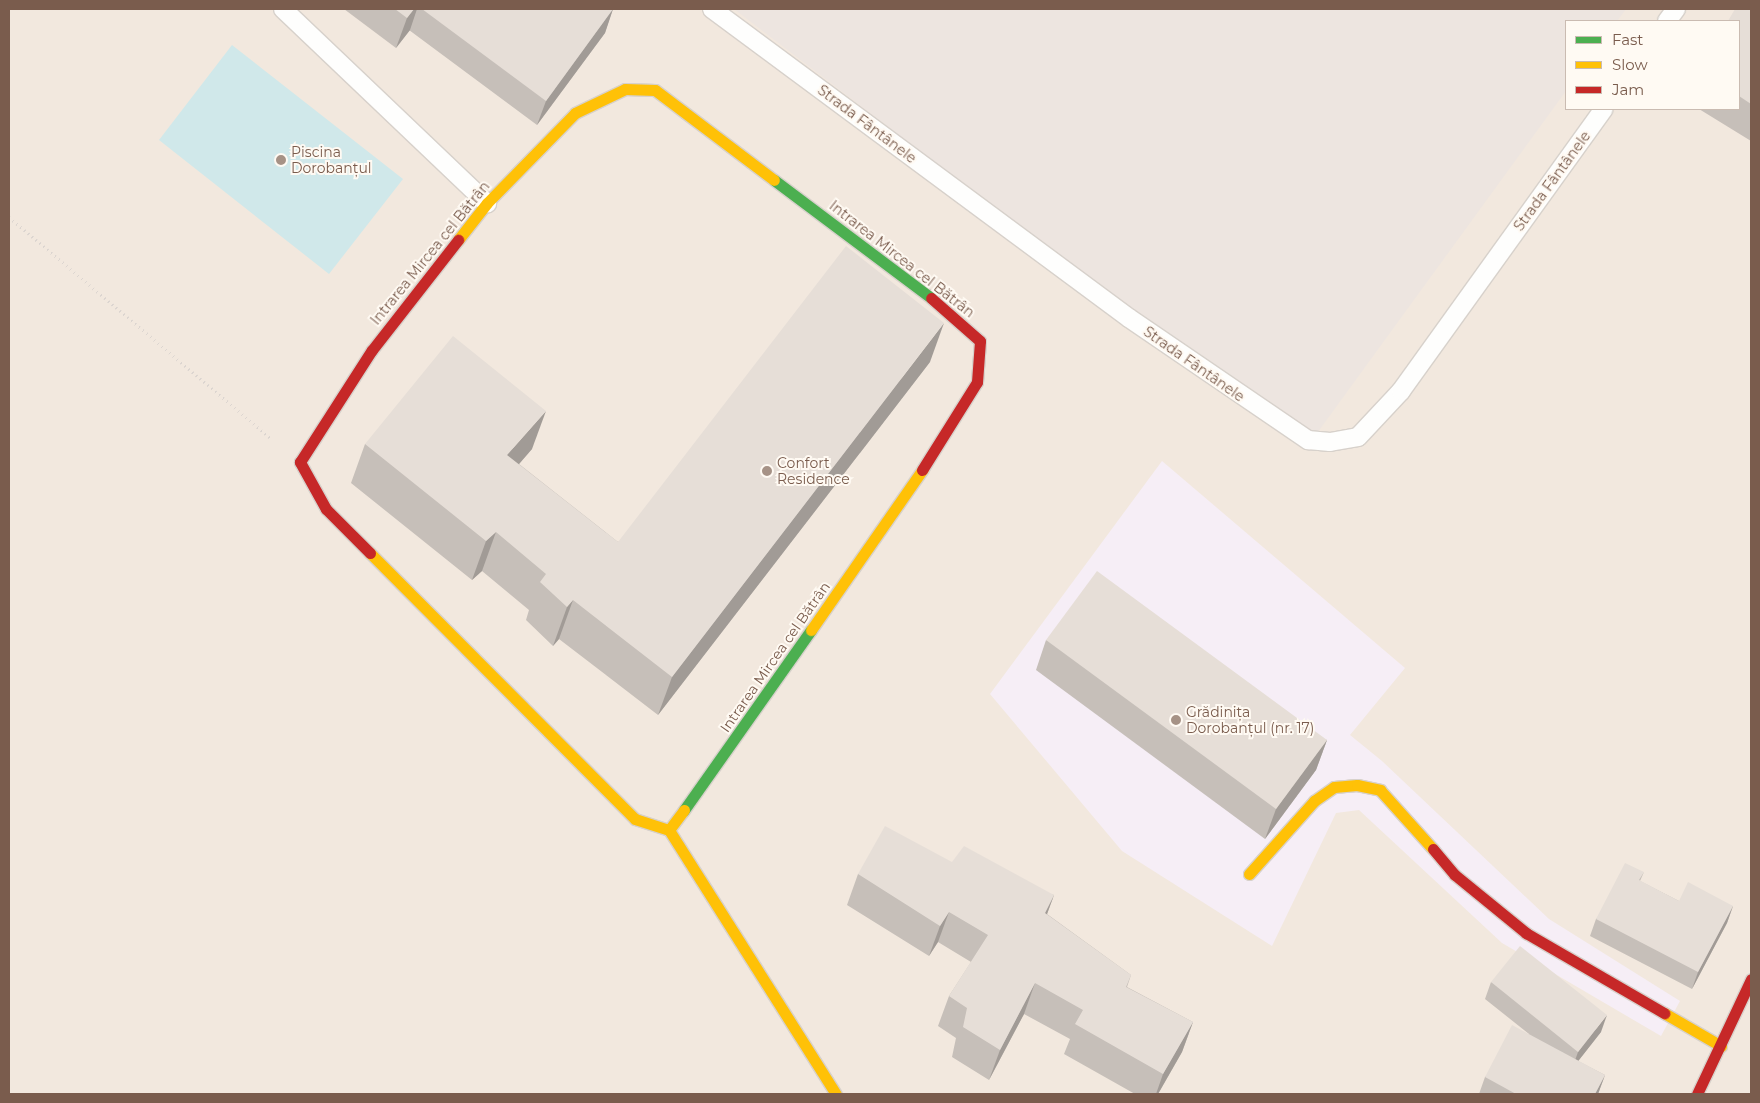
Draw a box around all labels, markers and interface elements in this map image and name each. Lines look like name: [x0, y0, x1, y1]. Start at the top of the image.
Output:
legend: [1565, 20, 1740, 110]
text: Fast: [1612, 30, 1643, 49]
text: Slow: [1612, 55, 1648, 74]
text: Jam: [1612, 80, 1644, 99]
street label: Strada Fântânele: [814, 81, 920, 167]
street label: Strada Fântânele: [1510, 128, 1594, 234]
place label: Piscina Dorobanțul: [291, 144, 372, 176]
marker: Piscina Dorobanțul: [275, 154, 287, 166]
street label: Intrarea Mircea cel Bătrân: [367, 178, 493, 328]
street label: Intrarea Mircea cel Bătrân: [826, 197, 978, 321]
street label: Strada Fântânele: [1140, 323, 1248, 405]
place label: Confort Residence: [777, 455, 850, 488]
marker: Confort Residence: [761, 465, 773, 477]
street label: Intrarea Mircea cel Bătrân: [717, 579, 833, 735]
place label: Grădinița Dorobanțul (nr. 17): [1186, 704, 1314, 736]
marker: Grădinița Dorobanțul (nr. 17): [1170, 714, 1182, 726]

